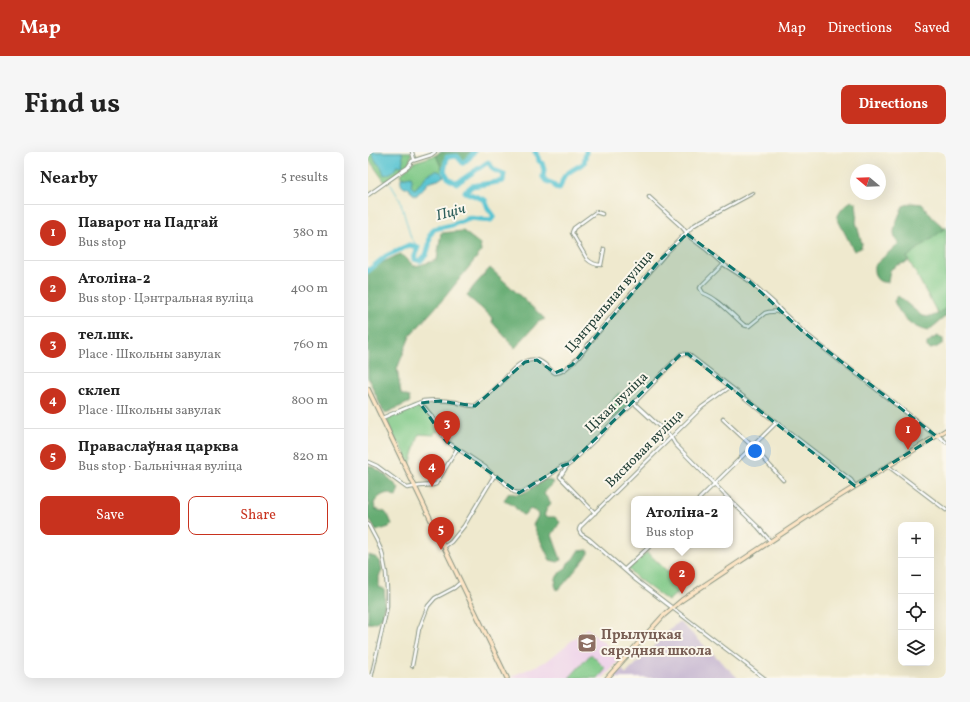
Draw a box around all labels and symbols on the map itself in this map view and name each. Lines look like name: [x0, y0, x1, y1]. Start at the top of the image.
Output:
north arrow: [850, 164, 886, 200]
water label: Пціч: [434, 199, 468, 227]
street label: Цэнтральная вуліца: [561, 246, 659, 358]
street label: Ціхая вуліца: [581, 368, 653, 438]
street label: Вясновая вуліца: [602, 406, 688, 492]
pin: 3: [434, 411, 460, 444]
pin: 1: [895, 417, 921, 450]
your location: [745, 441, 765, 461]
pin: 4: [419, 454, 445, 487]
pin: 5: [428, 517, 454, 550]
pin: 2: [669, 561, 695, 594]
place label: Прылуцкая сярэдняя школа: [601, 626, 712, 661]
school or university icon: Прылуцкая сярэдняя школа: [576, 632, 598, 654]

